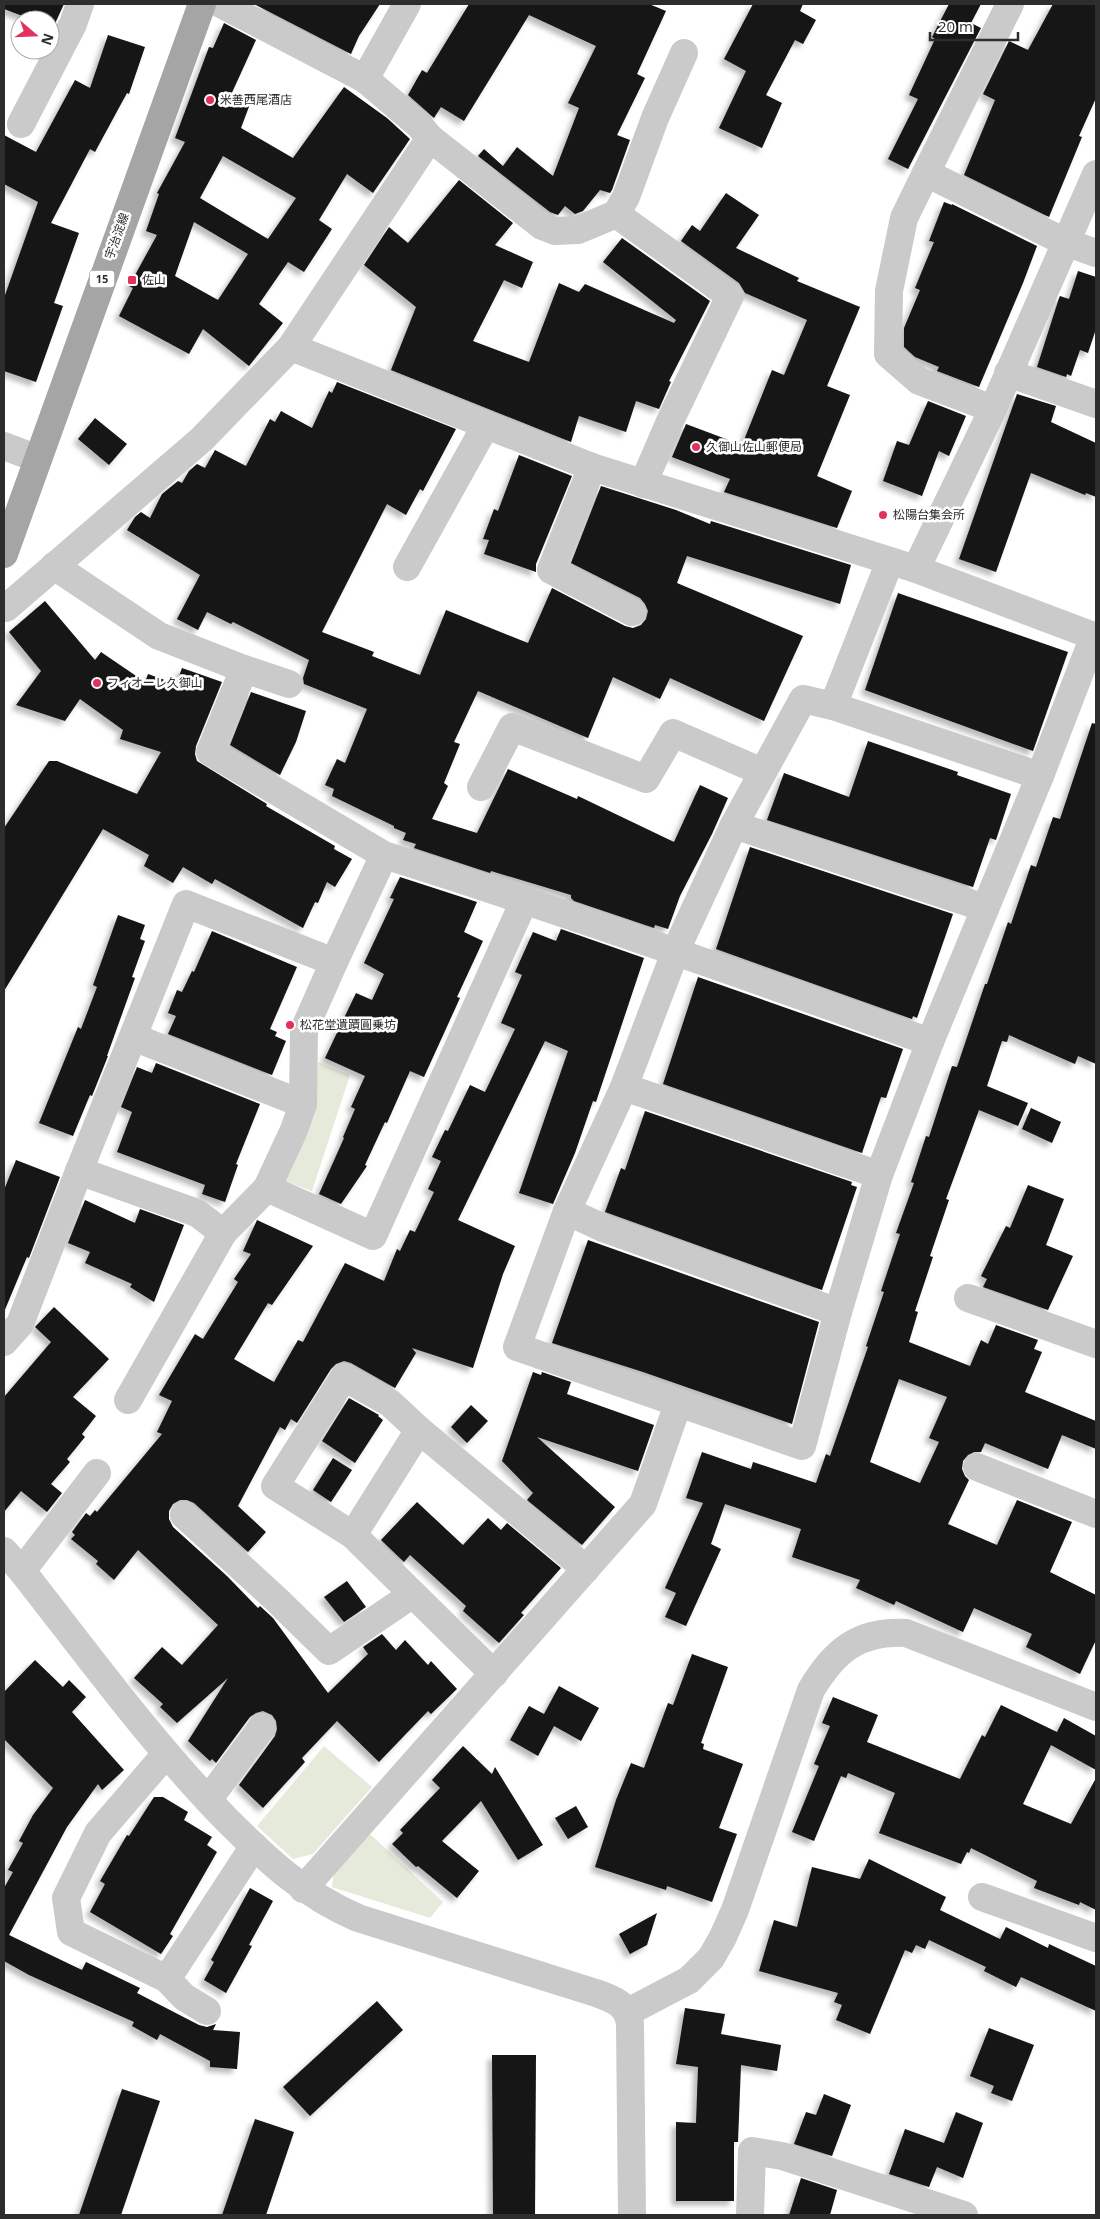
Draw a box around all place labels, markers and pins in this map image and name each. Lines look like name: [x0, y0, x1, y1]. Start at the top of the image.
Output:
place label: 米善西尾酒店: [220, 91, 292, 108]
marker: 米善西尾酒店: [204, 94, 216, 106]
place label: 佐山: [142, 271, 166, 288]
marker: 佐山: [126, 274, 138, 286]
place label: 久御山佐山郵便局: [706, 438, 802, 455]
marker: 久御山佐山郵便局: [690, 441, 702, 453]
place label: 松陽台集会所: [893, 506, 965, 523]
marker: 松陽台集会所: [877, 509, 889, 521]
place label: フィオーレ久御山: [107, 674, 203, 691]
marker: フィオーレ久御山: [91, 677, 103, 689]
place label: 松花堂遺蹟圓乗坊: [300, 1016, 396, 1033]
marker: 松花堂遺蹟圓乗坊: [284, 1019, 296, 1031]

